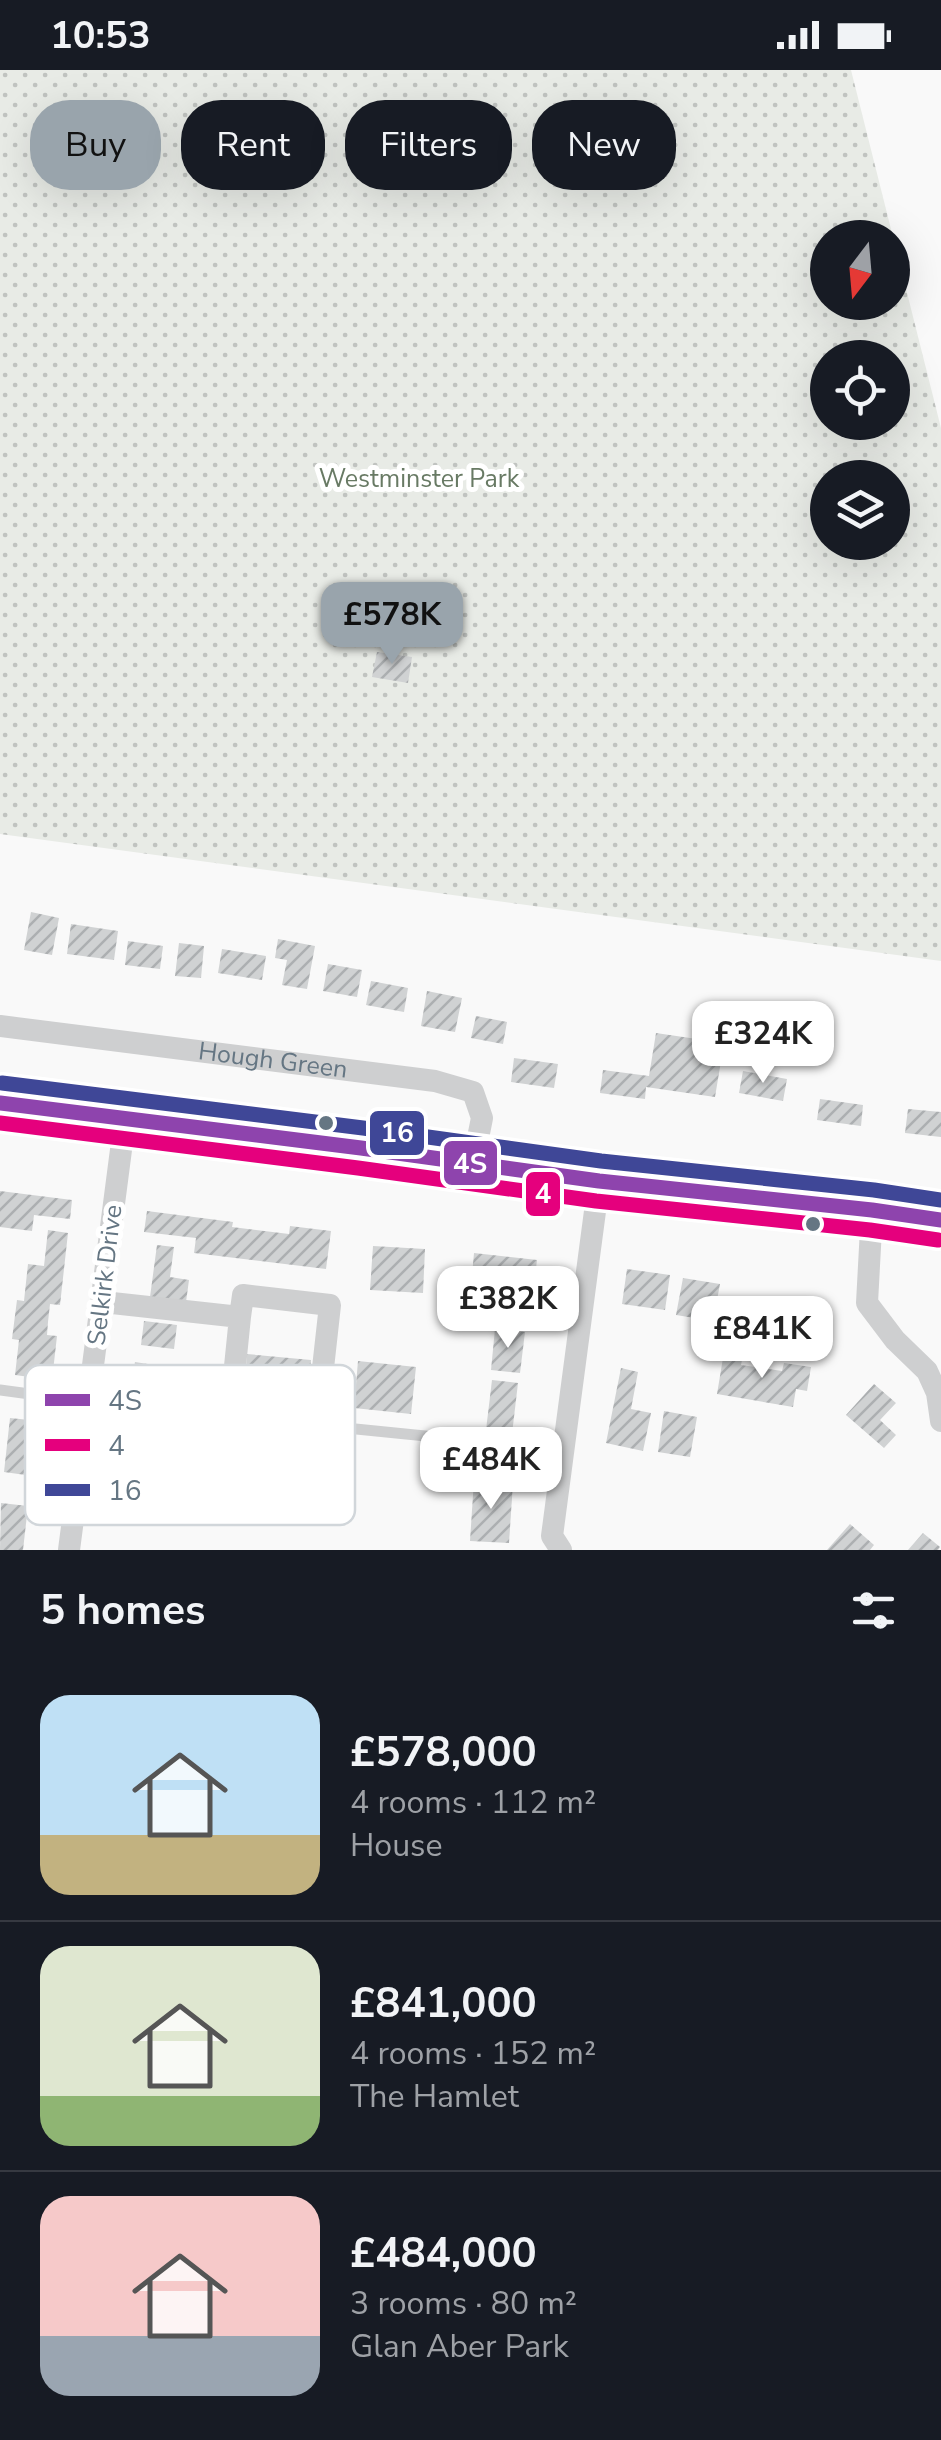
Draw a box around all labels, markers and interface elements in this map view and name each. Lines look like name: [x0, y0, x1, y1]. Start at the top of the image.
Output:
text: 10:53: [50, 10, 151, 61]
chip: Buy: [30, 100, 161, 190]
chip: Rent: [181, 100, 325, 190]
chip: Filters: [345, 100, 512, 190]
chip: New: [532, 100, 676, 190]
north arrow: [810, 220, 910, 320]
map controls: [810, 220, 910, 560]
button: locate: [810, 340, 910, 440]
button: layers: [810, 460, 910, 560]
park label: Westminster Park: [319, 462, 520, 496]
pin: £578K: [322, 582, 462, 667]
text: £578K: [343, 593, 441, 636]
pin: £324K: [693, 1001, 833, 1086]
text: £324K: [714, 1012, 812, 1055]
street label: Hough Green: [196, 1034, 349, 1087]
line badge: 16: [368, 1109, 426, 1157]
unlabelled marker: [316, 1113, 336, 1133]
text: 16: [380, 1114, 414, 1152]
line badge: 4S: [442, 1139, 499, 1187]
text: 4S: [453, 1145, 487, 1183]
line badge: 4: [524, 1170, 562, 1218]
text: 4: [535, 1175, 552, 1213]
street label: Selkirk Drive: [80, 1203, 130, 1347]
unlabelled marker: [803, 1214, 823, 1234]
pin: £382K: [438, 1266, 578, 1351]
text: £382K: [459, 1277, 557, 1320]
pin: £841K: [692, 1296, 832, 1381]
text: £841K: [713, 1307, 811, 1350]
legend: [25, 1365, 355, 1525]
text: 4S: [108, 1382, 142, 1420]
text: 4: [108, 1427, 125, 1465]
pin: £484K: [421, 1427, 561, 1512]
text: £484K: [442, 1438, 540, 1481]
text: 16: [108, 1472, 142, 1510]
text: 5 homes: [40, 1582, 205, 1639]
icon: filters: [846, 1583, 901, 1638]
text: £578,000: [350, 1724, 537, 1781]
icon: home: [120, 1735, 240, 1855]
text: 4 rooms · 112 m²: [350, 1781, 596, 1824]
text: House: [350, 1824, 443, 1867]
text: £841,000: [350, 1975, 537, 2032]
icon: home: [120, 1986, 240, 2106]
text: 4 rooms · 152 m²: [350, 2032, 596, 2075]
text: The Hamlet: [350, 2075, 519, 2118]
text: £484,000: [350, 2225, 537, 2282]
icon: home: [120, 2236, 240, 2356]
text: 3 rooms · 80 m²: [350, 2282, 577, 2325]
text: Glan Aber Park: [350, 2325, 569, 2368]

